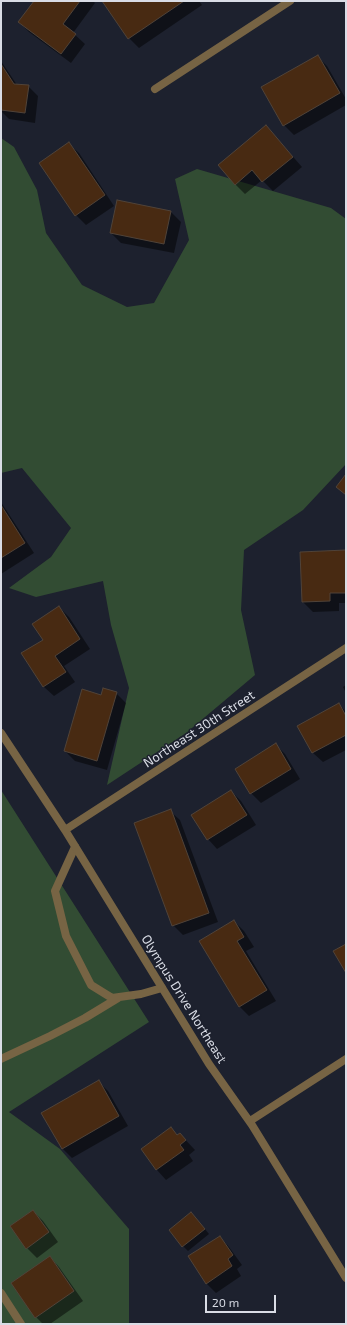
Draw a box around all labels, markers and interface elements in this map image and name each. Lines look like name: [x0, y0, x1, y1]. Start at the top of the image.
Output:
street label: Northeast 30th Street: [140, 687, 258, 771]
street label: Olympus Drive Northeast: [138, 932, 230, 1066]
scale bar: [207, 1287, 278, 1313]
text: 20 m: [212, 1295, 239, 1309]

